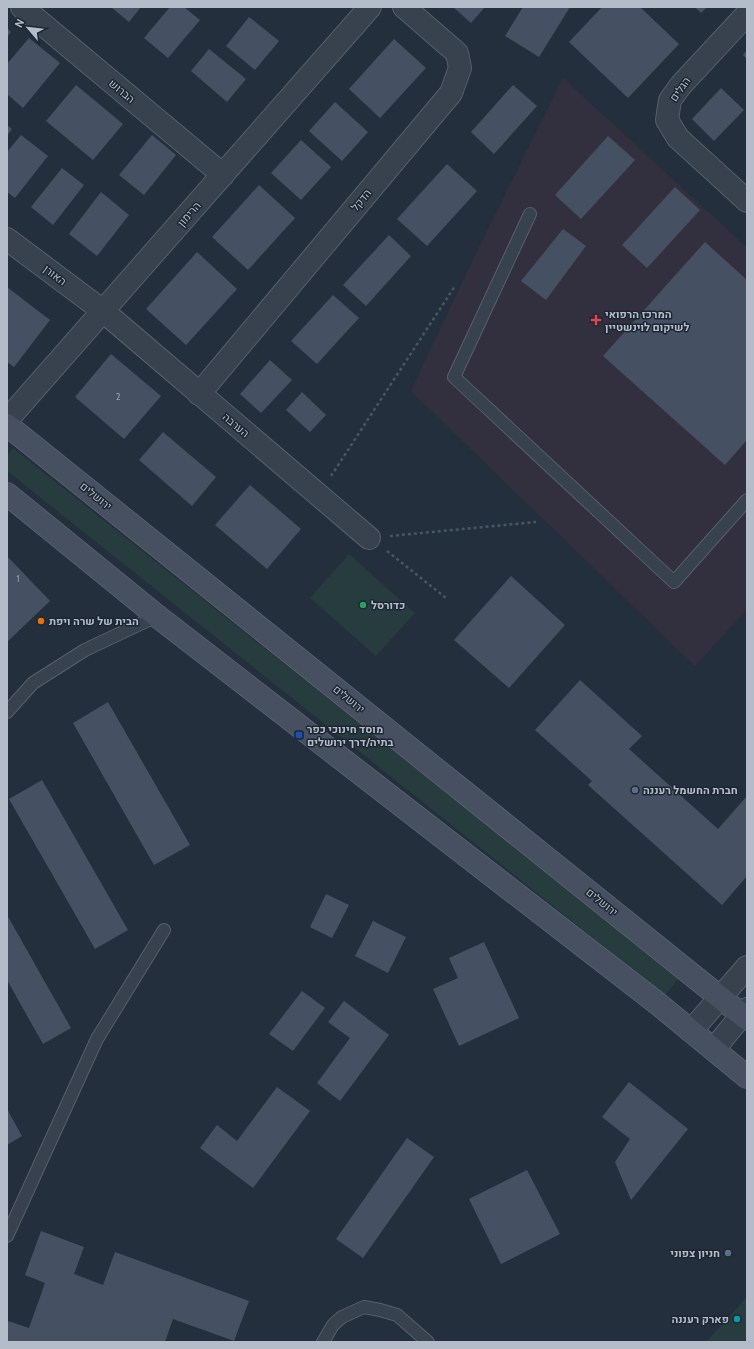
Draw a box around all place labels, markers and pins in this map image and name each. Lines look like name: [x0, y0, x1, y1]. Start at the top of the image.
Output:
place label: המרכז הרפואי לשיקום לוינשטיין: [605, 307, 689, 334]
marker: המרכז הרפואי לשיקום לוינשטיין: [590, 314, 602, 326]
place label: כדורסל: [371, 598, 405, 612]
marker: כדורסל: [358, 600, 368, 610]
place label: הבית של שרה ויפת: [49, 614, 139, 628]
marker: הבית של שרה ויפת: [36, 616, 46, 626]
place label: מוסד חינוכי כפר בתיה/דרך ירושלים: [307, 722, 393, 749]
marker: מוסד חינוכי כפר בתיה/דרך ירושלים: [294, 730, 304, 740]
place label: חברת החשמל רעננה: [643, 783, 738, 797]
marker: חברת החשמל רעננה: [630, 785, 640, 795]
place label: חניון צפוני: [670, 1246, 720, 1260]
marker: חניון צפוני: [723, 1248, 733, 1258]
place label: פארק רעננה: [671, 1312, 729, 1326]
marker: פארק רעננה: [732, 1314, 742, 1324]

